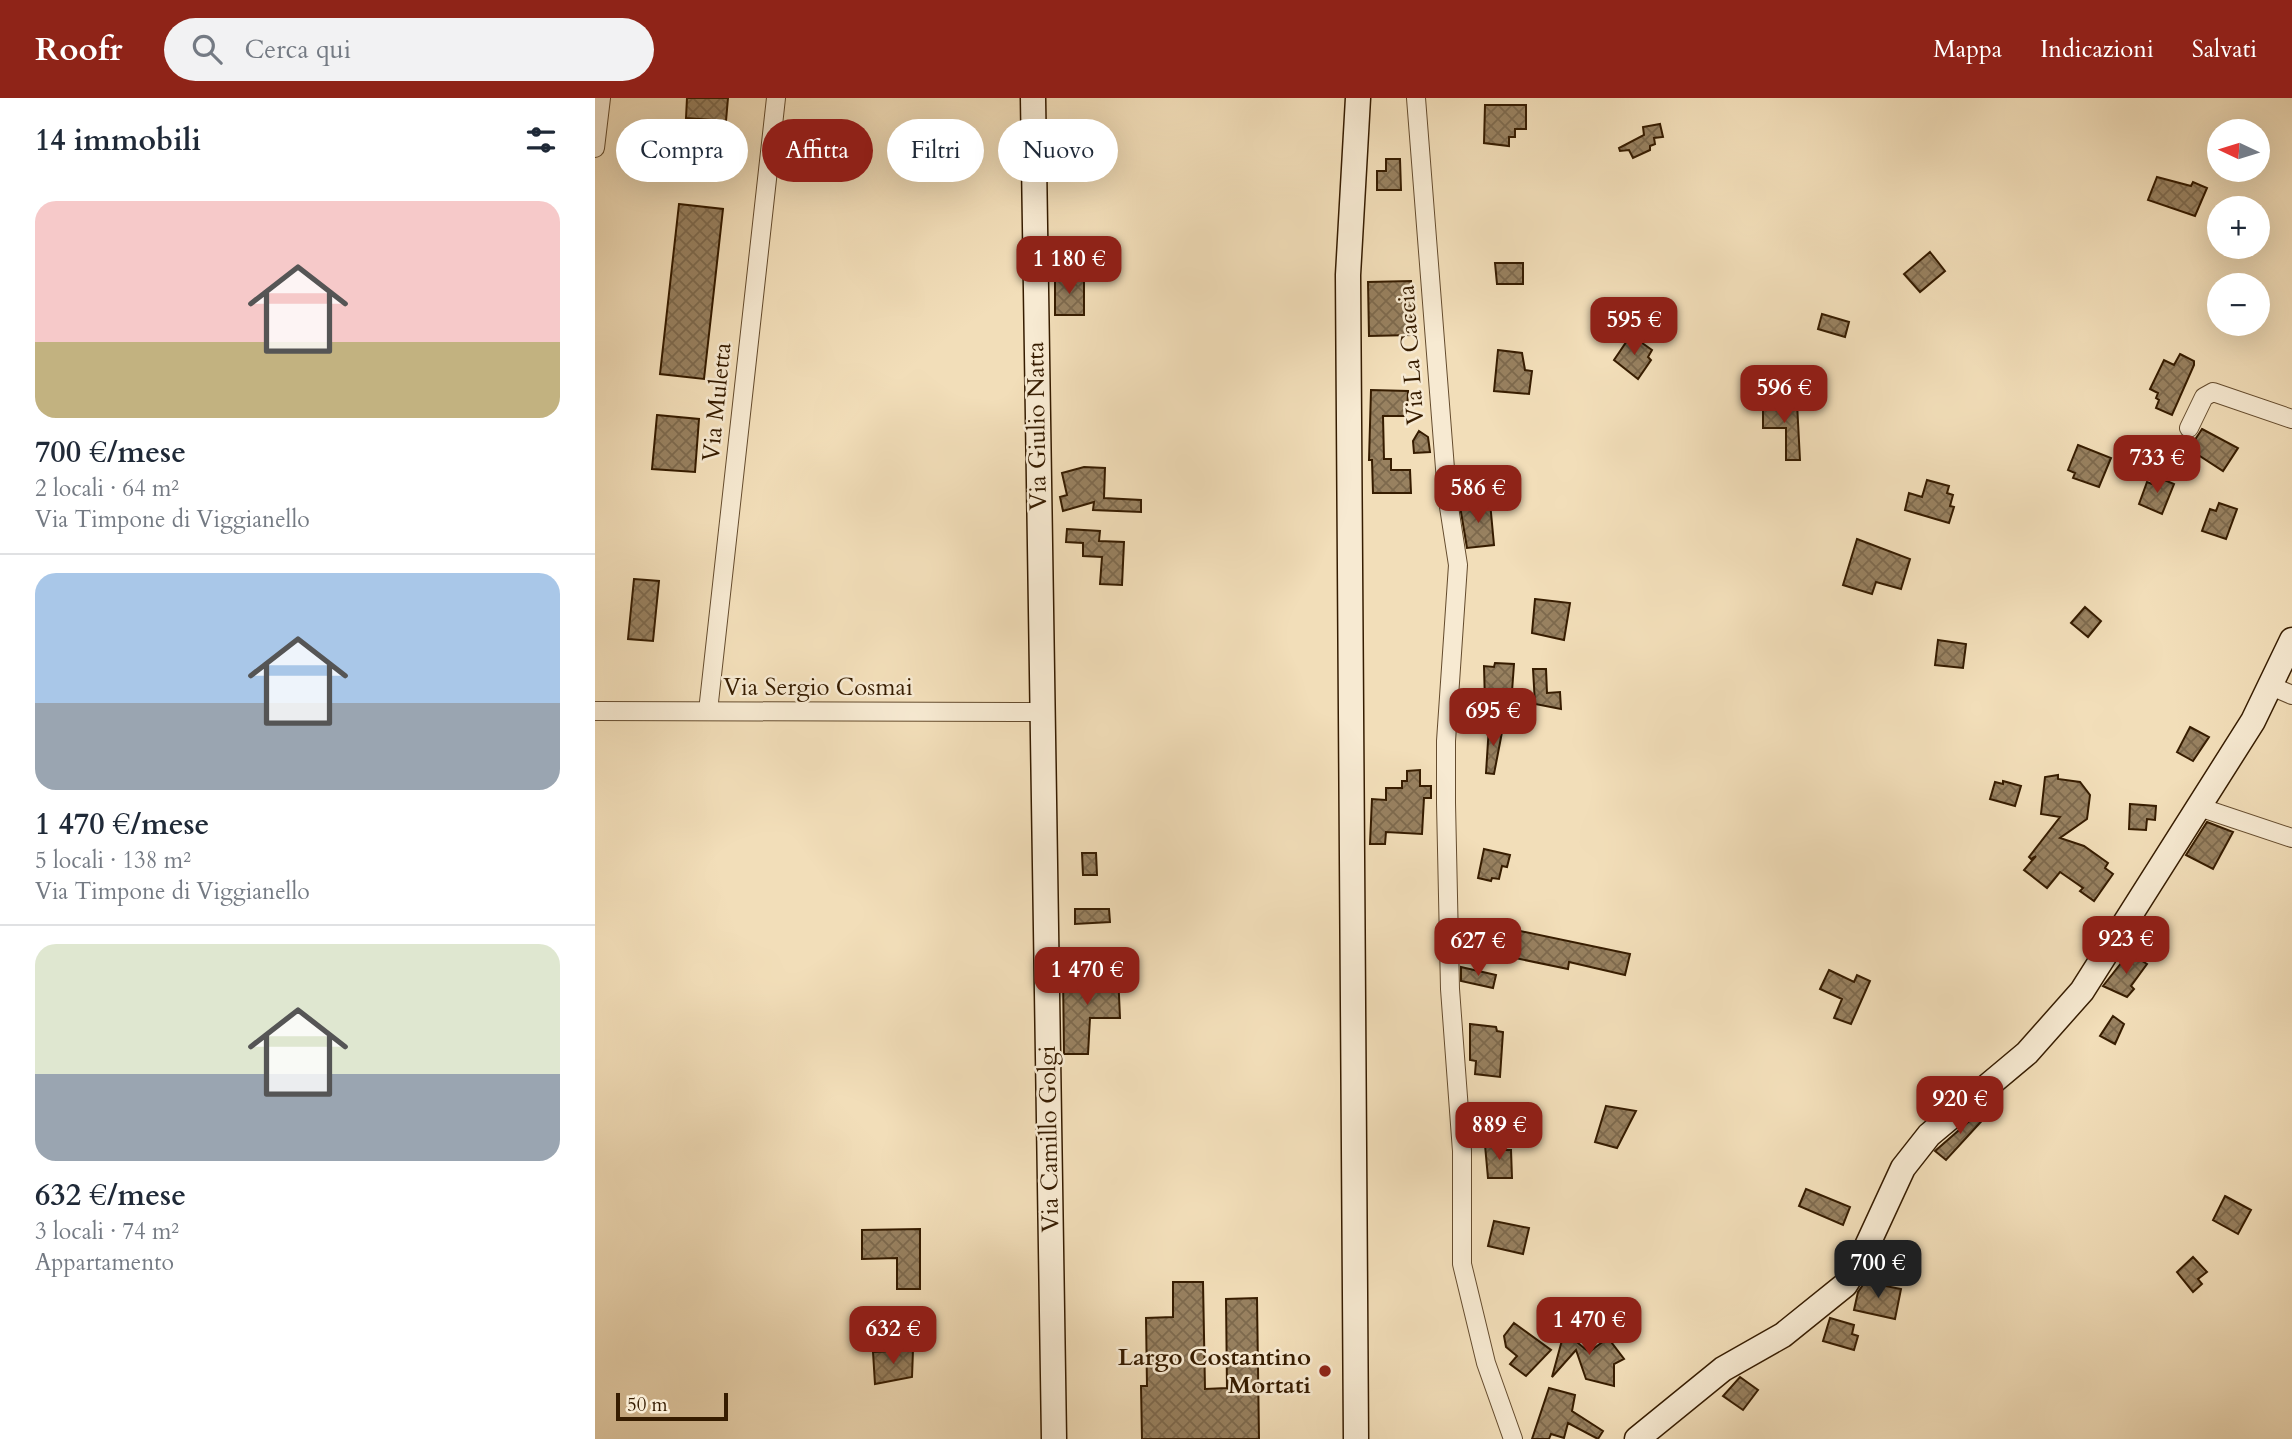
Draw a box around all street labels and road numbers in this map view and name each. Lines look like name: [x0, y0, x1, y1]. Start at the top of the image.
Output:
street label: Via La Caccia: [1390, 283, 1432, 426]
street label: Via Muletta: [694, 340, 740, 463]
street label: Via Giulio Natta: [1019, 341, 1055, 511]
street label: Via Sergio Cosmai: [723, 671, 913, 704]
street label: Via Camillo Golgi: [1031, 1045, 1067, 1233]

